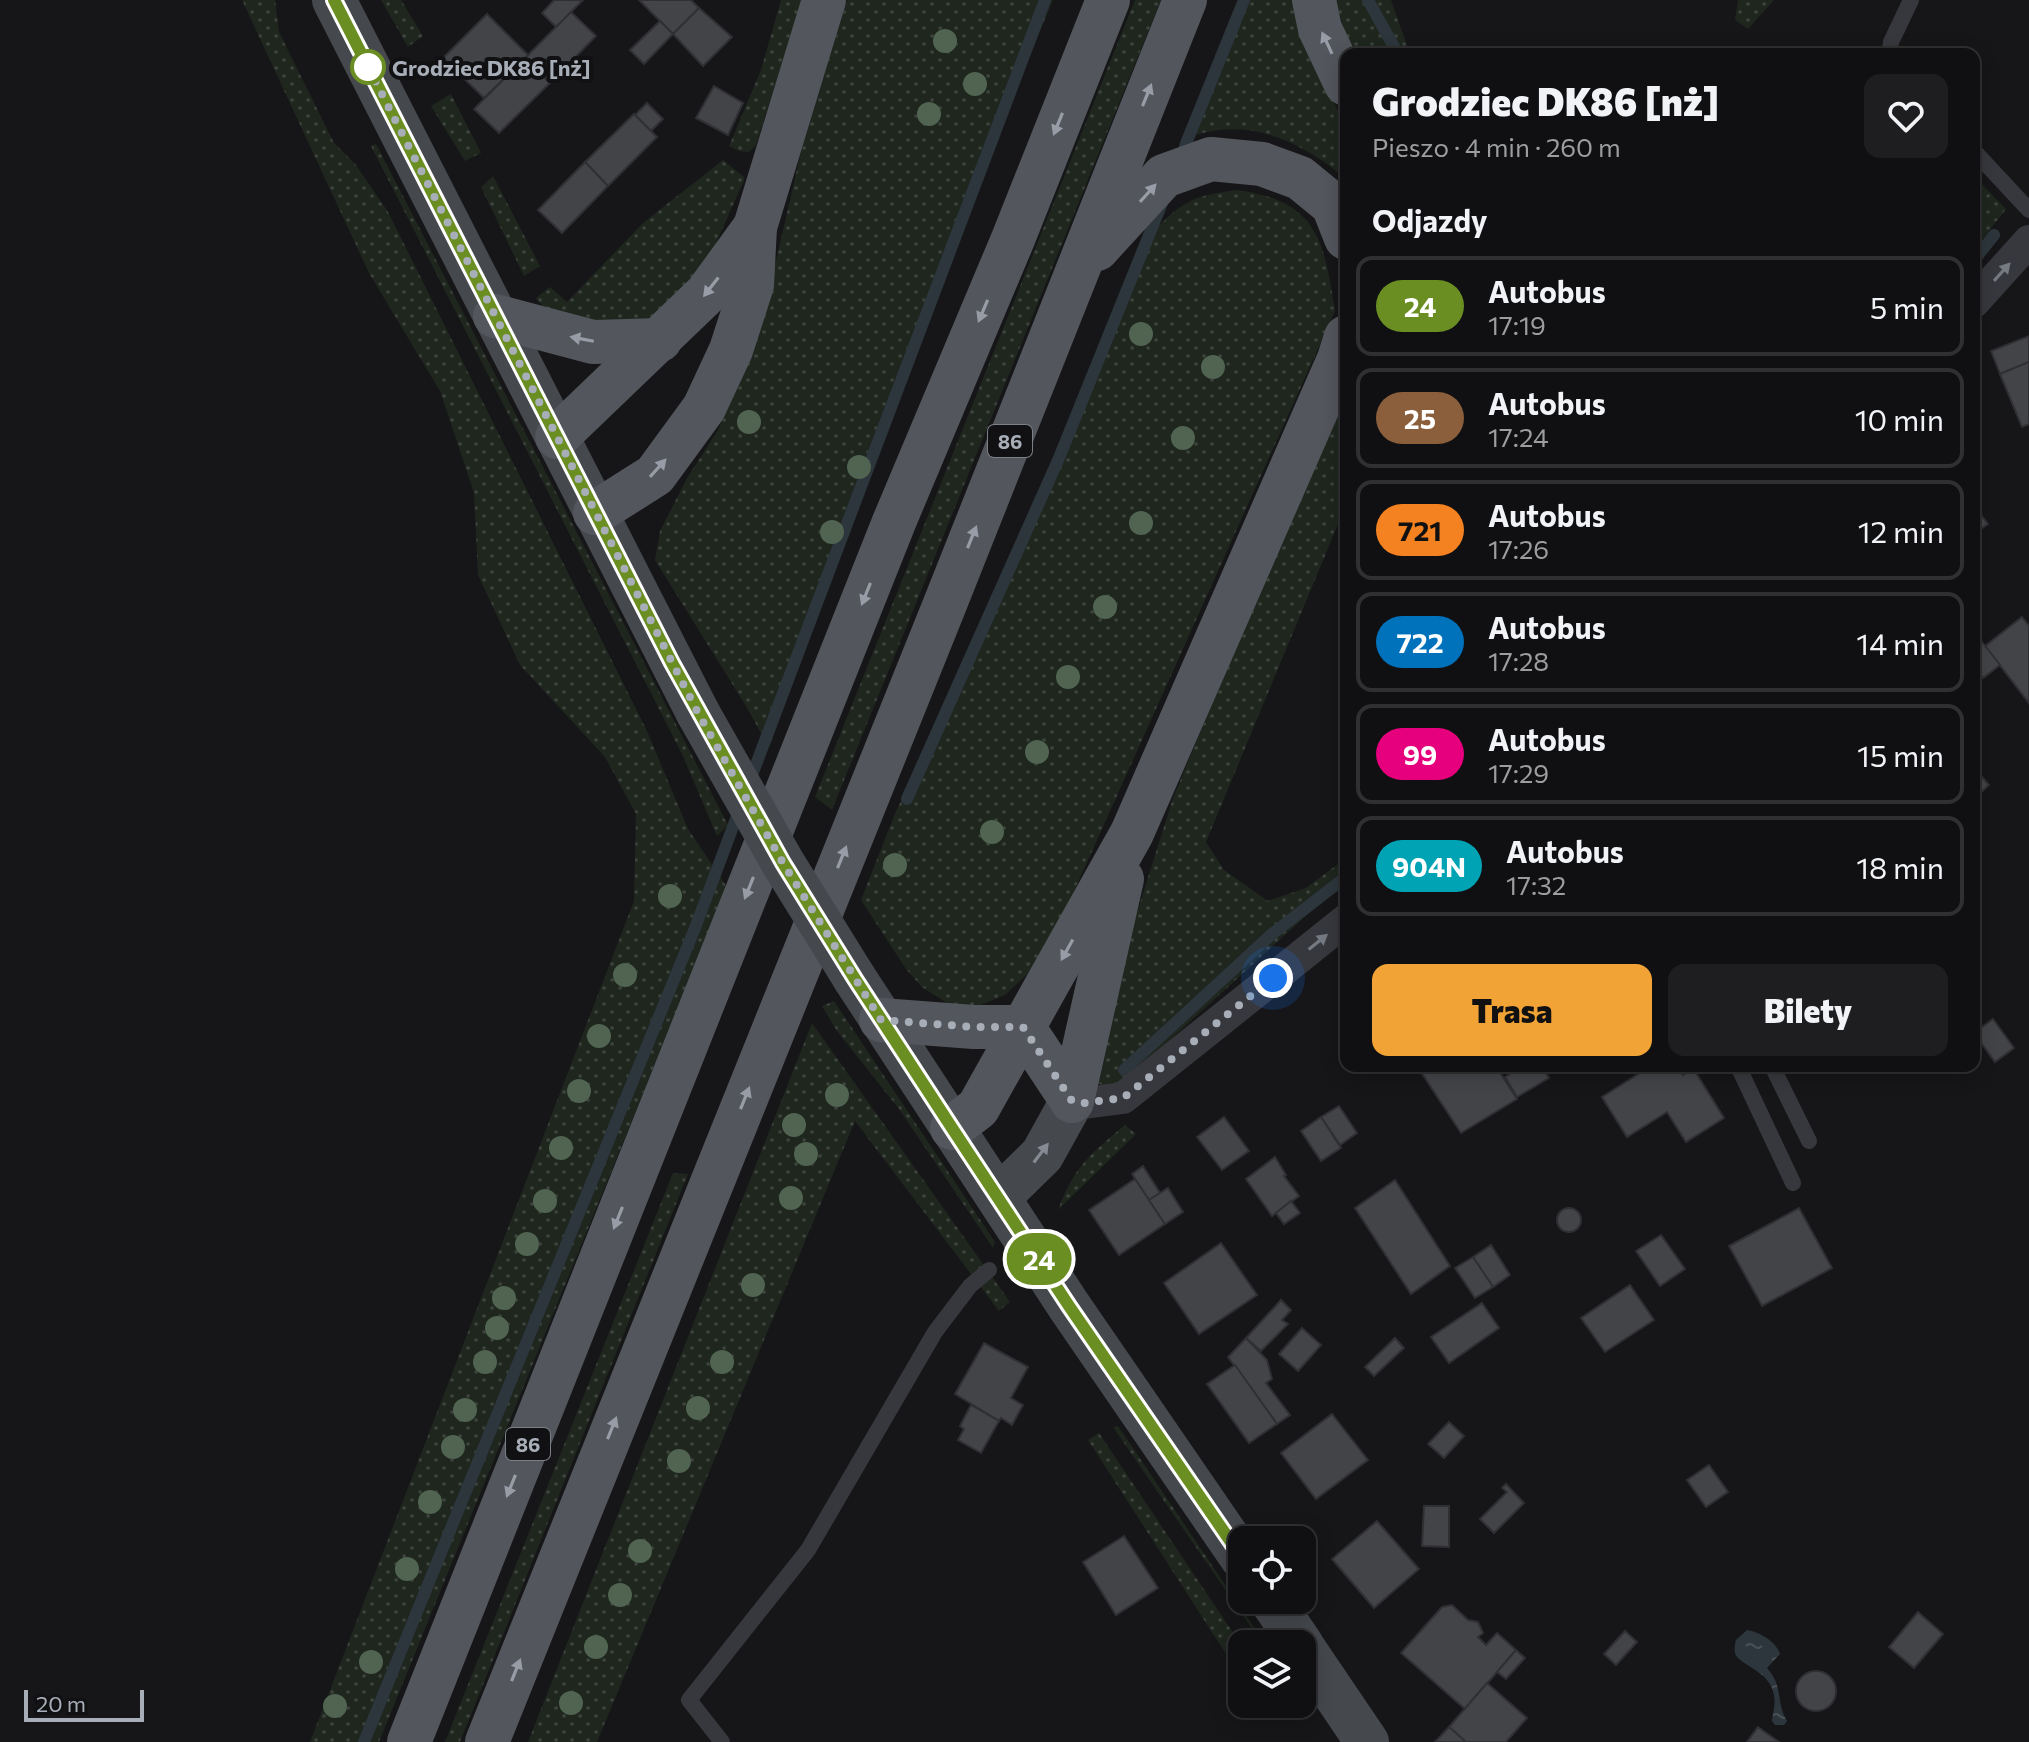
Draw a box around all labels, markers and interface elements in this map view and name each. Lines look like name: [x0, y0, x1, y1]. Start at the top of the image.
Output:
one-way arrow: [1320, 31, 1334, 55]
marker: Grodziec DK86 [nż]: [351, 50, 385, 84]
place label: Grodziec DK86 [nż]: [392, 54, 591, 81]
button: heart: [1864, 74, 1948, 158]
text: Grodziec DK86 [nż]: [1372, 77, 1719, 124]
one-way arrow: [1141, 83, 1154, 107]
one-way arrow: [1051, 112, 1064, 136]
text: Pieszo · 4 min · 260 m: [1372, 131, 1621, 162]
one-way arrow: [1139, 184, 1156, 204]
text: Odjazdy: [1372, 201, 1488, 238]
one-way arrow: [1992, 262, 2010, 281]
text: Autobus: [1488, 272, 1606, 309]
one-way arrow: [704, 277, 720, 297]
text: 5 min: [1870, 288, 1944, 325]
text: 24: [1404, 289, 1436, 323]
one-way arrow: [976, 299, 989, 323]
text: 17:19: [1488, 309, 1546, 340]
one-way arrow: [569, 333, 594, 345]
text: Autobus: [1488, 384, 1606, 421]
text: 10 min: [1855, 400, 1944, 437]
text: 25: [1404, 401, 1436, 435]
text: 17:24: [1488, 421, 1549, 452]
road number: 86: [988, 425, 1032, 457]
one-way arrow: [649, 459, 666, 479]
text: Autobus: [1488, 496, 1606, 533]
text: 12 min: [1858, 512, 1944, 549]
text: 721: [1398, 513, 1442, 547]
one-way arrow: [966, 525, 979, 549]
text: 17:26: [1488, 533, 1549, 564]
one-way arrow: [859, 582, 872, 606]
text: Autobus: [1488, 608, 1606, 645]
text: 14 min: [1856, 624, 1944, 661]
text: 722: [1396, 625, 1444, 659]
text: 17:28: [1488, 645, 1549, 676]
text: Autobus: [1488, 720, 1606, 757]
text: 15 min: [1857, 736, 1944, 773]
text: 99: [1403, 737, 1437, 771]
text: 17:29: [1488, 757, 1549, 788]
text: Autobus: [1506, 832, 1624, 869]
one-way arrow: [836, 845, 849, 869]
text: 18 min: [1856, 848, 1944, 885]
text: 904N: [1392, 849, 1466, 883]
text: 17:32: [1506, 869, 1566, 900]
one-way arrow: [743, 876, 756, 900]
one-way arrow: [1308, 934, 1328, 951]
one-way arrow: [1060, 939, 1074, 961]
your location: [1253, 958, 1293, 998]
button: Trasa: [1372, 964, 1652, 1056]
button: Bilety: [1668, 964, 1948, 1056]
one-way arrow: [738, 1086, 751, 1110]
one-way arrow: [1032, 1143, 1048, 1163]
one-way arrow: [612, 1206, 625, 1230]
line badge: 24: [1003, 1233, 1075, 1285]
text: 24: [1023, 1242, 1055, 1276]
one-way arrow: [606, 1416, 619, 1440]
road number: 86: [506, 1428, 550, 1460]
one-way arrow: [505, 1474, 518, 1498]
map controls: [1228, 1526, 1316, 1718]
button: locate: [1228, 1526, 1316, 1614]
button: layers: [1228, 1630, 1316, 1718]
one-way arrow: [510, 1658, 523, 1682]
scale bar: [24, 1686, 144, 1722]
text: 20 m: [36, 1690, 86, 1717]

